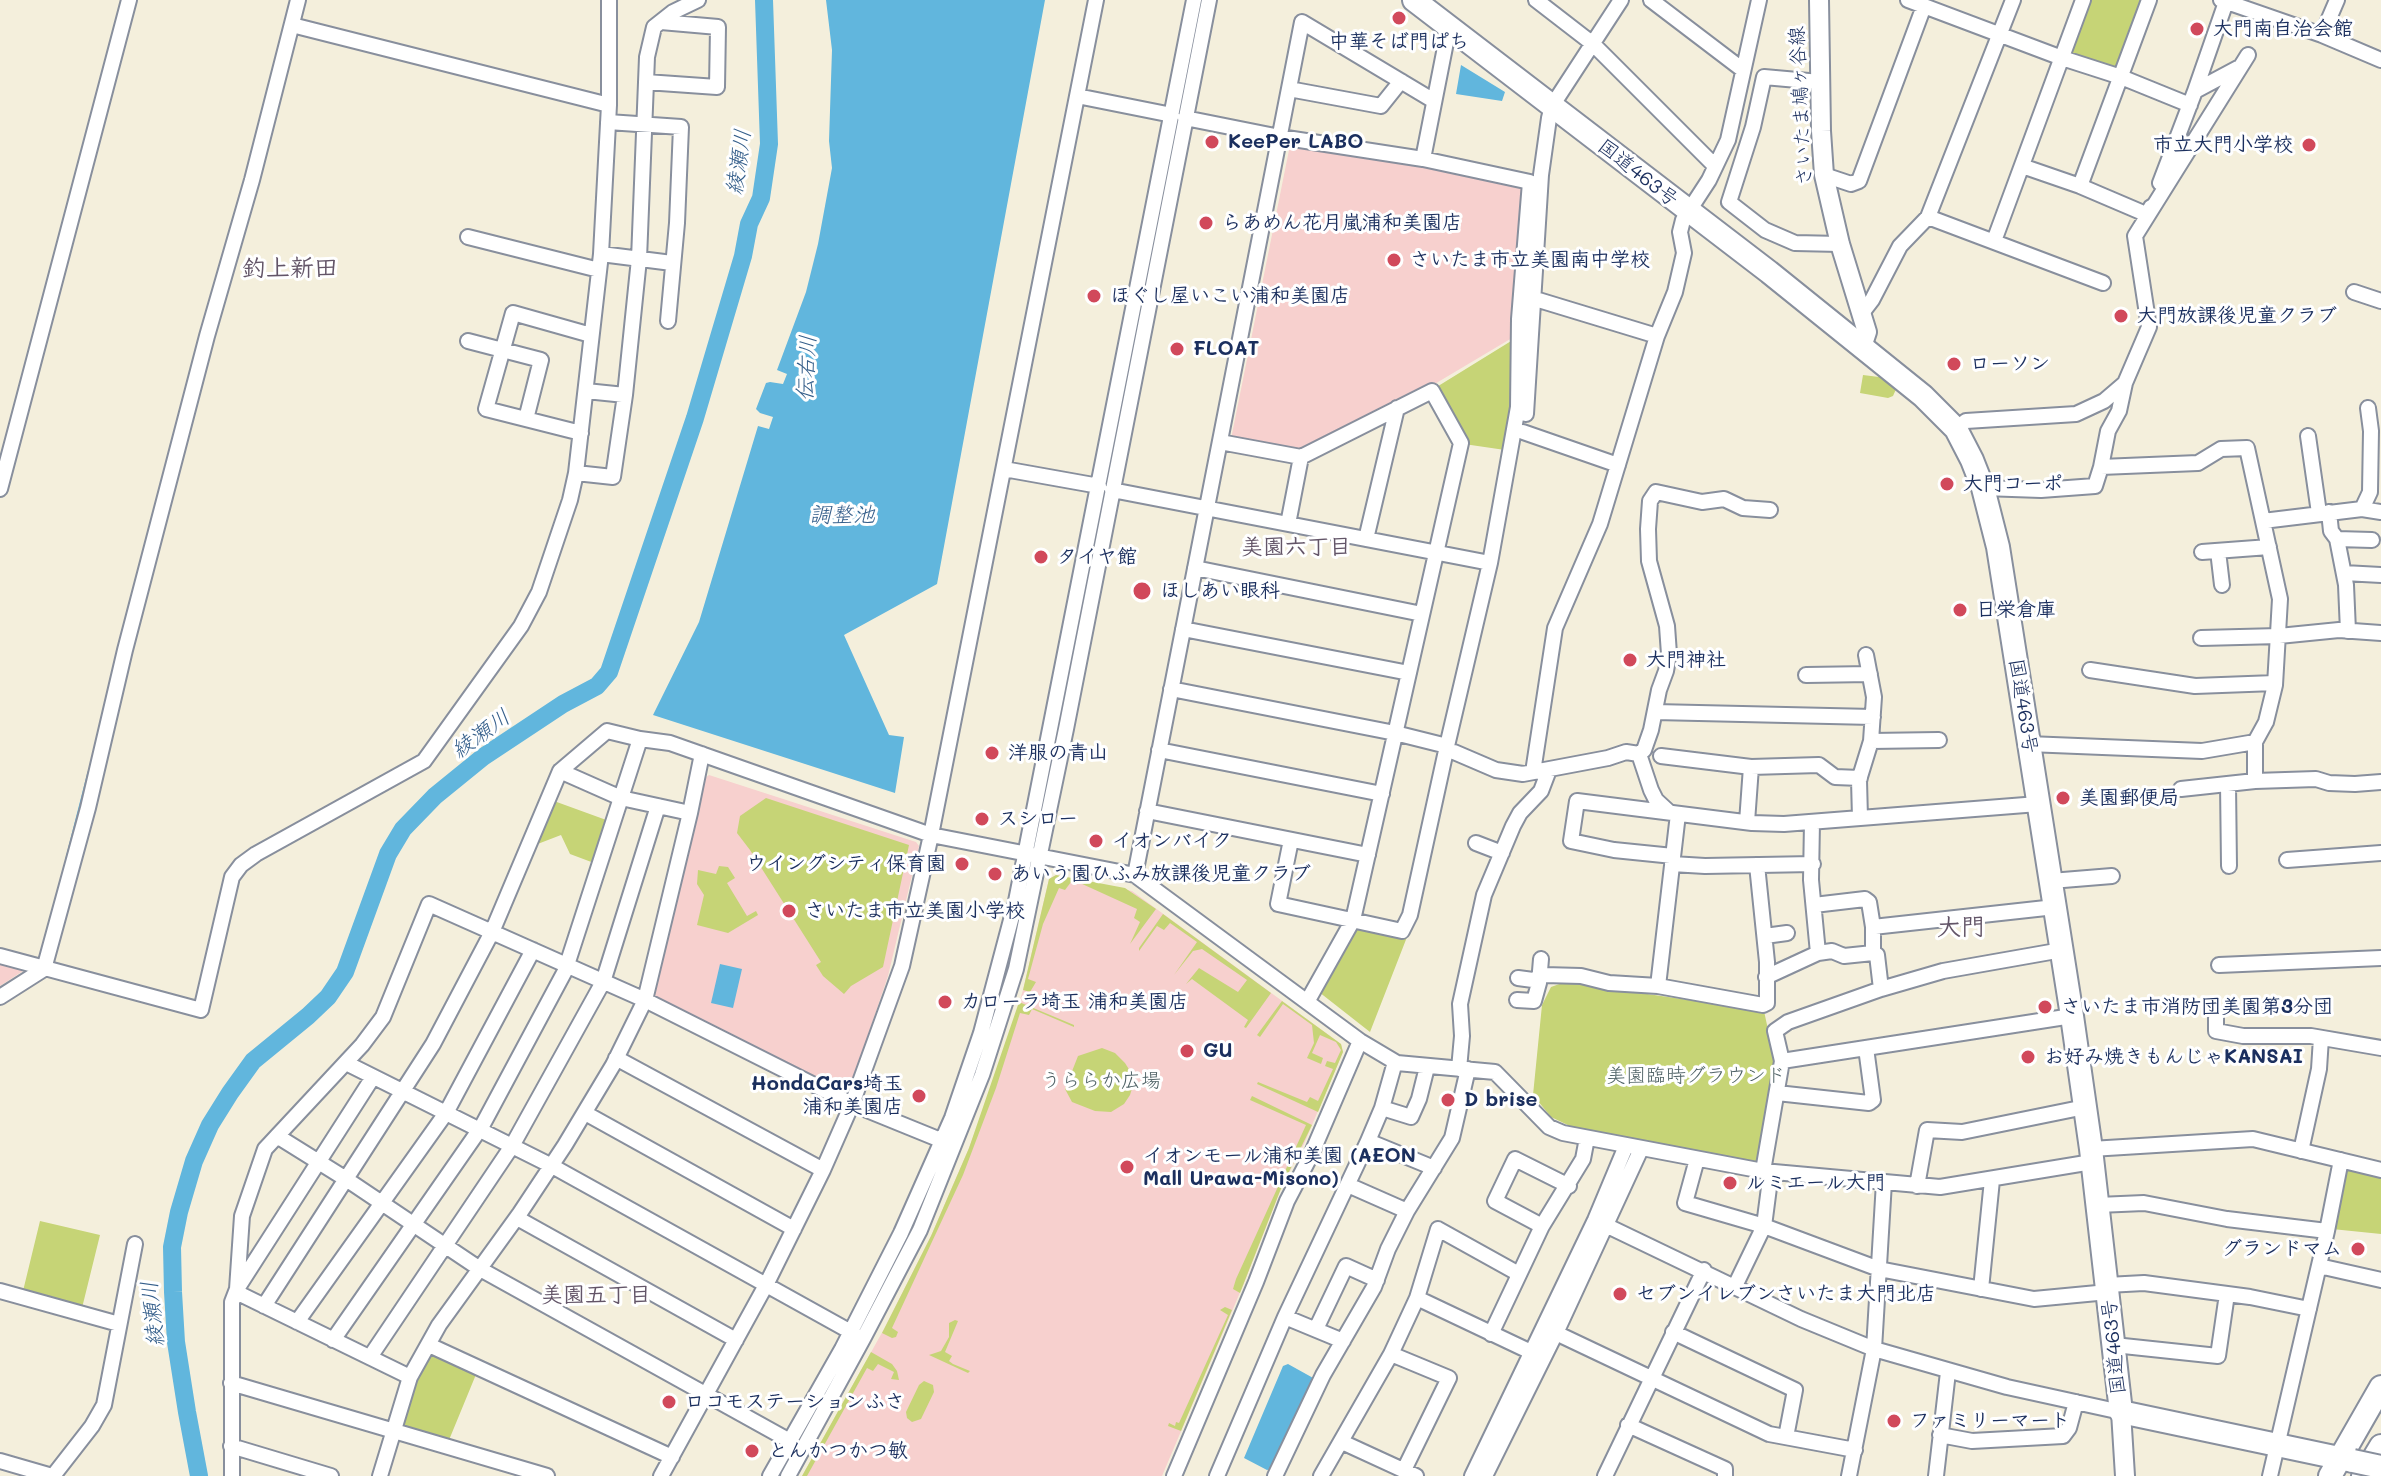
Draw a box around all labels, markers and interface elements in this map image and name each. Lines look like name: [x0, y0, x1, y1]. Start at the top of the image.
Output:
marker: 中華そば門ぱち: [1390, 9, 1408, 27]
place label: 大門南自治会館: [2213, 17, 2353, 41]
marker: 大門南自治会館: [2188, 20, 2206, 38]
street label: さいたま鳩ヶ谷線: [1785, 25, 1817, 187]
place label: 中華そば門ぱち: [1329, 30, 1469, 54]
water label: 綾瀬川: [721, 127, 757, 197]
place label: KeePer LABO: [1228, 130, 1363, 154]
marker: KeePer LABO: [1203, 133, 1221, 151]
place label: 市立大門小学校: [2153, 133, 2293, 157]
street label: 国道463号: [1593, 134, 1683, 212]
marker: 市立大門小学校: [2300, 136, 2318, 154]
place label: らあめん花月嵐浦和美園店: [1222, 211, 1462, 235]
marker: らあめん花月嵐浦和美園店: [1197, 214, 1215, 232]
place label: さいたま市立美園南中学校: [1410, 248, 1650, 272]
marker: さいたま市立美園南中学校: [1385, 251, 1403, 269]
district label: 釣上新田: [242, 255, 338, 283]
place label: ほぐし屋いこい浦和美園店: [1110, 284, 1350, 308]
marker: ほぐし屋いこい浦和美園店: [1085, 287, 1103, 305]
place label: 大門放課後児童クラブ: [2137, 304, 2337, 328]
marker: 大門放課後児童クラブ: [2112, 307, 2130, 325]
water label: 伝右川: [792, 334, 822, 402]
place label: FLOAT: [1193, 337, 1259, 361]
marker: FLOAT: [1168, 340, 1186, 358]
place label: ローソン: [1970, 352, 2050, 376]
marker: ローソン: [1945, 355, 1963, 373]
place label: 大門コーポ: [1963, 472, 2063, 496]
marker: 大門コーポ: [1938, 475, 1956, 493]
water label: 調整池: [809, 502, 875, 528]
district label: 美園六丁目: [1241, 534, 1351, 560]
place label: タイヤ館: [1057, 545, 1137, 569]
marker: タイヤ館: [1032, 548, 1050, 566]
place label: ほしあい眼科: [1160, 579, 1280, 603]
marker: ほしあい眼科: [1131, 580, 1153, 602]
place label: 日栄倉庫: [1976, 598, 2056, 622]
marker: 日栄倉庫: [1951, 601, 1969, 619]
place label: 大門神社: [1646, 648, 1726, 672]
marker: 大門神社: [1621, 651, 1639, 669]
street label: 国道463号: [2004, 657, 2042, 755]
water label: 綾瀬川: [447, 704, 515, 764]
place label: 洋服の青山: [1008, 741, 1108, 765]
marker: 洋服の青山: [983, 744, 1001, 762]
place label: 美園郵便局: [2079, 786, 2179, 810]
marker: 美園郵便局: [2054, 789, 2072, 807]
place label: スシロー: [998, 807, 1078, 831]
marker: スシロー: [973, 810, 991, 828]
place label: イオンバイク: [1112, 829, 1232, 853]
marker: イオンバイク: [1087, 832, 1105, 850]
place label: ウイングシティ保育園: [746, 852, 946, 876]
marker: ウイングシティ保育園: [953, 855, 971, 873]
place label: あいう園ひふみ放課後児童クラブ: [1011, 862, 1311, 886]
marker: あいう園ひふみ放課後児童クラブ: [986, 865, 1004, 883]
place label: さいたま市立美園小学校: [805, 899, 1025, 923]
marker: さいたま市立美園小学校: [780, 902, 798, 920]
district label: 大門: [1937, 914, 1985, 942]
place label: カローラ埼玉 浦和美園店: [961, 990, 1188, 1014]
marker: カローラ埼玉 浦和美園店: [936, 993, 954, 1011]
place label: さいたま市消防団美園第3分団: [2061, 995, 2333, 1019]
marker: さいたま市消防団美園第3分団: [2036, 998, 2054, 1016]
place label: GU: [1203, 1039, 1232, 1063]
marker: GU: [1178, 1042, 1196, 1060]
place label: お好み焼きもんじゃKANSAI: [2044, 1045, 2303, 1069]
marker: お好み焼きもんじゃKANSAI: [2019, 1048, 2037, 1066]
park label: 美園臨時グラウンド: [1606, 1064, 1786, 1088]
park label: うららか広場: [1041, 1069, 1161, 1093]
place label: HondaCars埼玉 浦和美園店: [751, 1072, 903, 1119]
marker: HondaCars埼玉 浦和美園店: [910, 1087, 928, 1105]
place label: D brise: [1464, 1088, 1537, 1112]
marker: D brise: [1439, 1091, 1457, 1109]
place label: イオンモール浦和美園 (AEON Mall Urawa-Misono): [1143, 1144, 1416, 1191]
marker: イオンモール浦和美園 (AEON Mall Urawa-Misono): [1118, 1158, 1136, 1176]
place label: ルミエール大門: [1746, 1171, 1886, 1195]
marker: ルミエール大門: [1721, 1174, 1739, 1192]
place label: グランドマム: [2222, 1237, 2342, 1261]
marker: グランドマム: [2349, 1240, 2367, 1258]
water label: 綾瀬川: [136, 1280, 170, 1348]
district label: 美園五丁目: [541, 1282, 651, 1308]
place label: セブンイレブンさいたま大門北店: [1636, 1282, 1936, 1306]
marker: セブンイレブンさいたま大門北店: [1611, 1285, 1629, 1303]
street label: 国道463号: [2097, 1298, 2131, 1396]
place label: ロコモステーションふさ: [685, 1390, 905, 1414]
marker: ロコモステーションふさ: [660, 1393, 678, 1411]
place label: ファミリーマート: [1910, 1409, 2070, 1433]
marker: ファミリーマート: [1885, 1412, 1903, 1430]
place label: とんかつかつ敏: [768, 1439, 908, 1463]
marker: とんかつかつ敏: [743, 1442, 761, 1460]

